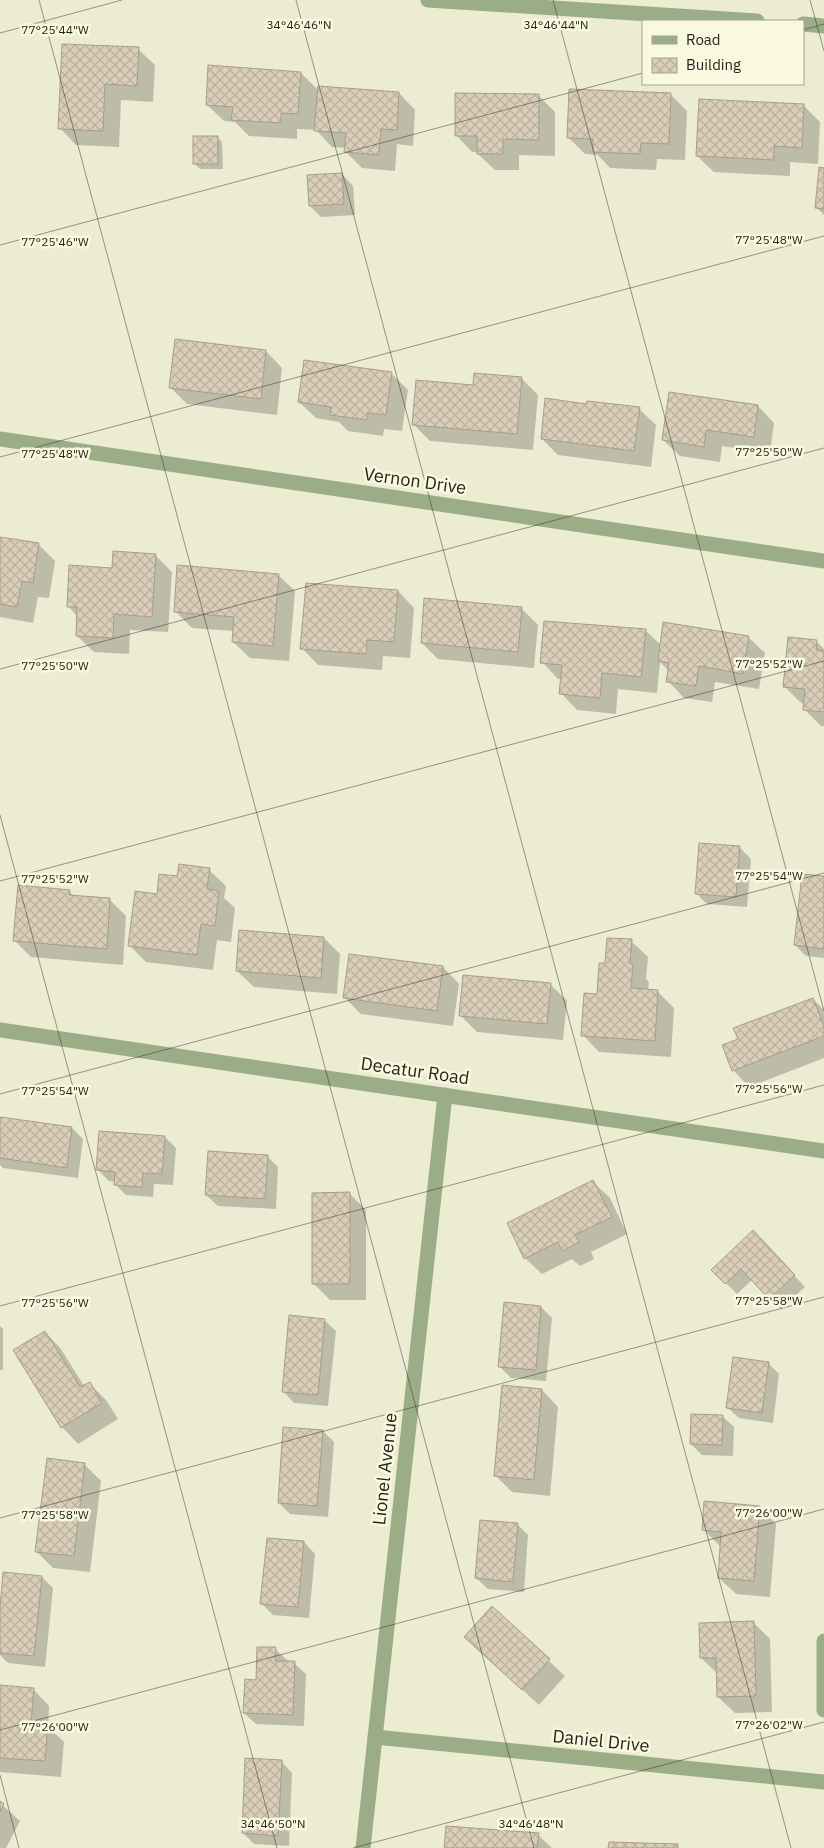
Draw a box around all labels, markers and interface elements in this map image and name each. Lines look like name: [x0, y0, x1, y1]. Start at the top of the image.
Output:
text: 34°46'46"N: [266, 17, 332, 32]
text: 34°46'44"N: [523, 17, 589, 32]
legend: [642, 20, 804, 85]
text: 77°25'44"W: [21, 22, 89, 37]
text: Road: [686, 30, 721, 49]
text: Building: [686, 55, 741, 74]
text: 77°25'48"W: [735, 232, 803, 247]
text: 77°25'46"W: [21, 234, 89, 249]
text: 77°25'50"W: [735, 444, 803, 459]
text: 77°25'48"W: [21, 446, 89, 461]
street label: Vernon Drive: [362, 462, 468, 499]
text: 77°25'52"W: [735, 656, 803, 671]
text: 77°25'50"W: [21, 658, 89, 673]
text: 77°25'54"W: [735, 868, 803, 883]
text: 77°25'52"W: [21, 871, 89, 886]
street label: Decatur Road: [359, 1052, 471, 1090]
text: 77°25'56"W: [735, 1081, 803, 1096]
text: 77°25'54"W: [21, 1083, 89, 1098]
text: 77°25'58"W: [735, 1293, 803, 1308]
text: 77°25'56"W: [21, 1295, 89, 1310]
street label: Lionel Avenue: [367, 1411, 402, 1526]
text: 77°26'00"W: [735, 1505, 803, 1520]
text: 77°25'58"W: [21, 1507, 89, 1522]
text: 77°26'02"W: [735, 1717, 803, 1732]
text: 77°26'00"W: [21, 1719, 89, 1734]
street label: Daniel Drive: [552, 1724, 651, 1757]
text: 34°46'50"N: [240, 1816, 306, 1831]
text: 34°46'48"N: [498, 1816, 564, 1831]

